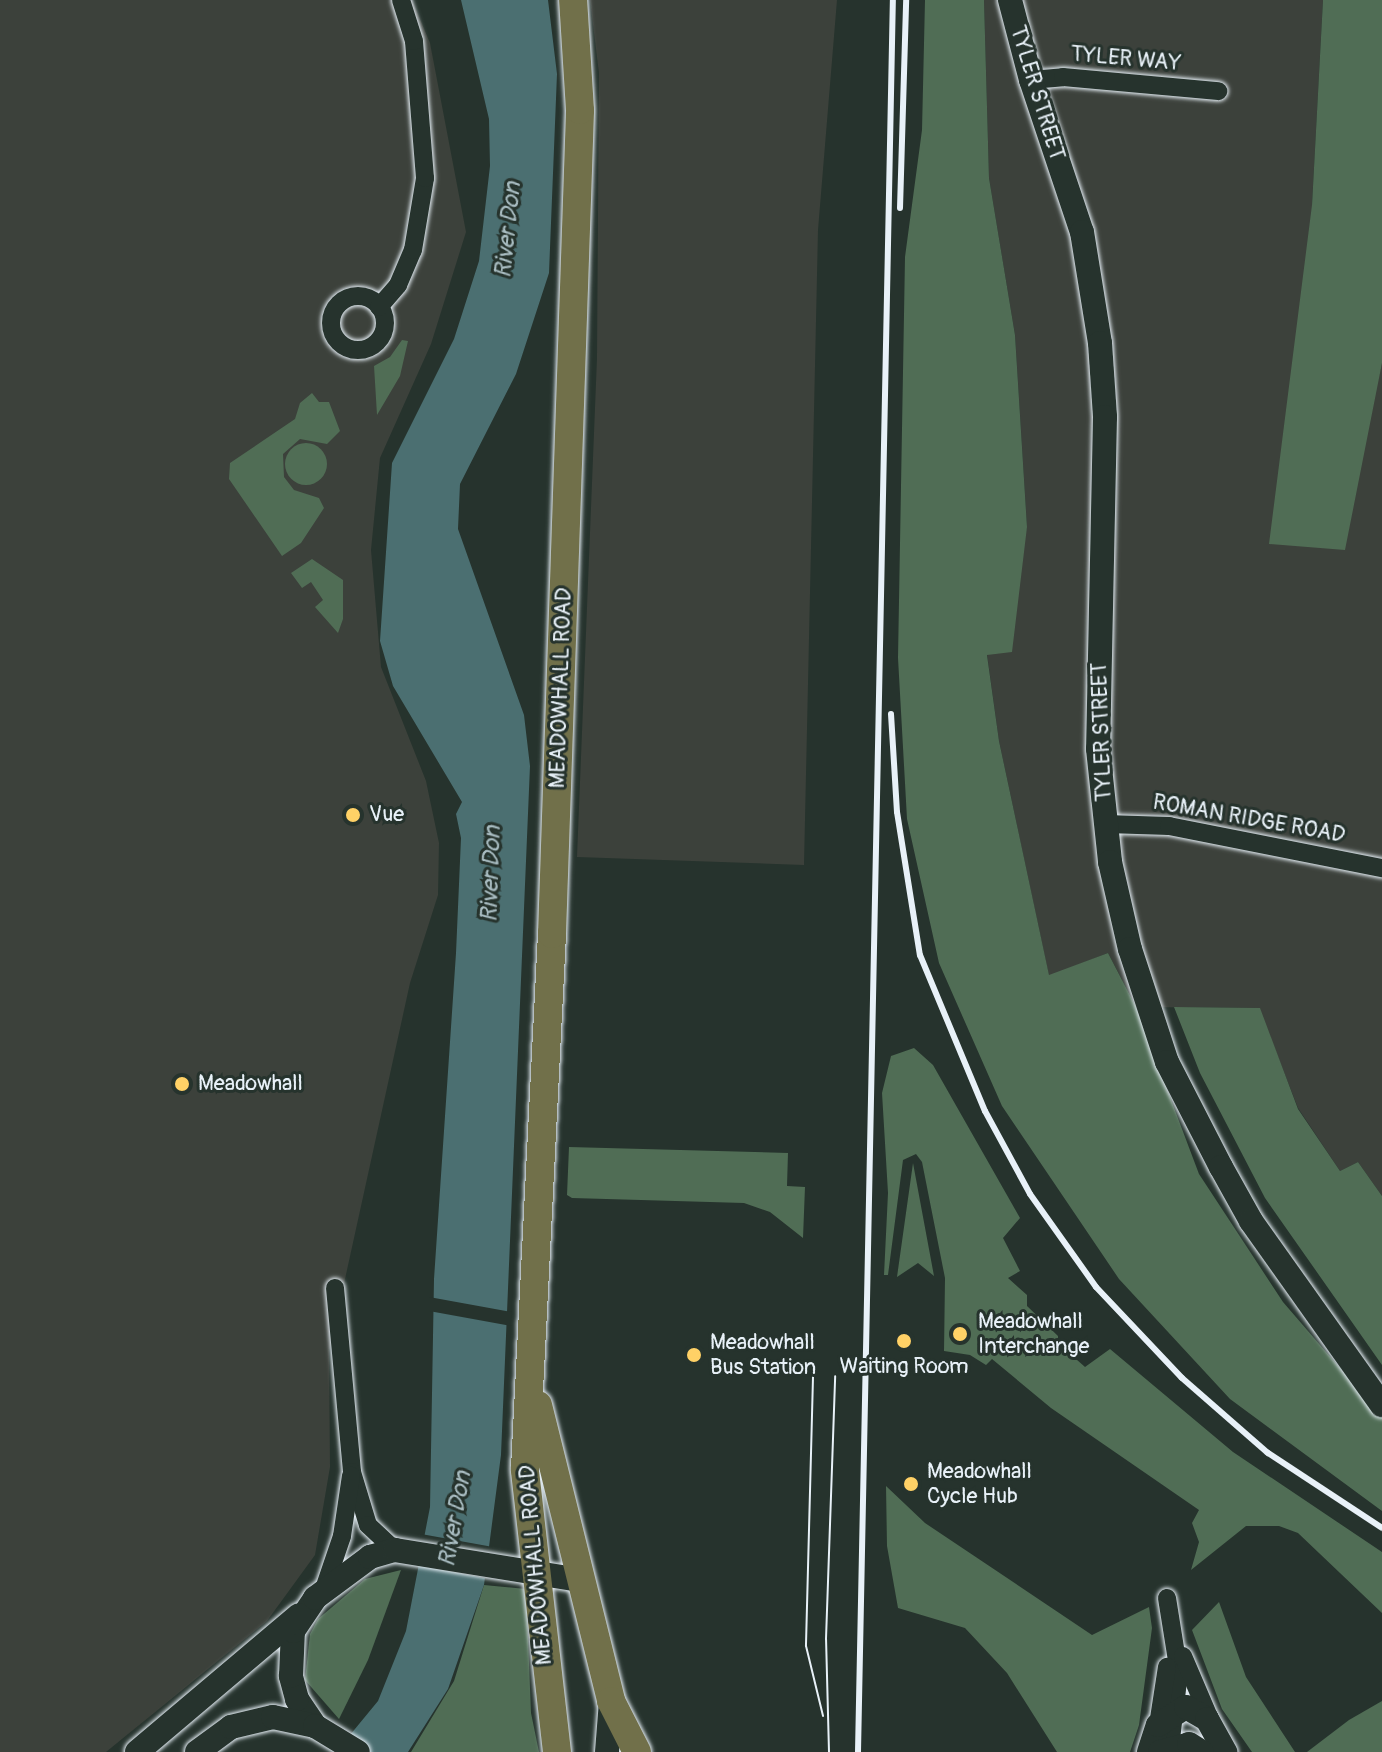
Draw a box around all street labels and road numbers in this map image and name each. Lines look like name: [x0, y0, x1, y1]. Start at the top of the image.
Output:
street label: TYLER STREET: [1004, 23, 1070, 163]
street label: TYLER WAY: [1070, 41, 1182, 77]
street label: MEADOWHALL ROAD: [544, 587, 578, 789]
street label: TYLER STREET: [1086, 662, 1118, 802]
street label: ROMAN RIDGE ROAD: [1151, 789, 1347, 849]
street label: MEADOWHALL ROAD: [514, 1464, 558, 1666]

